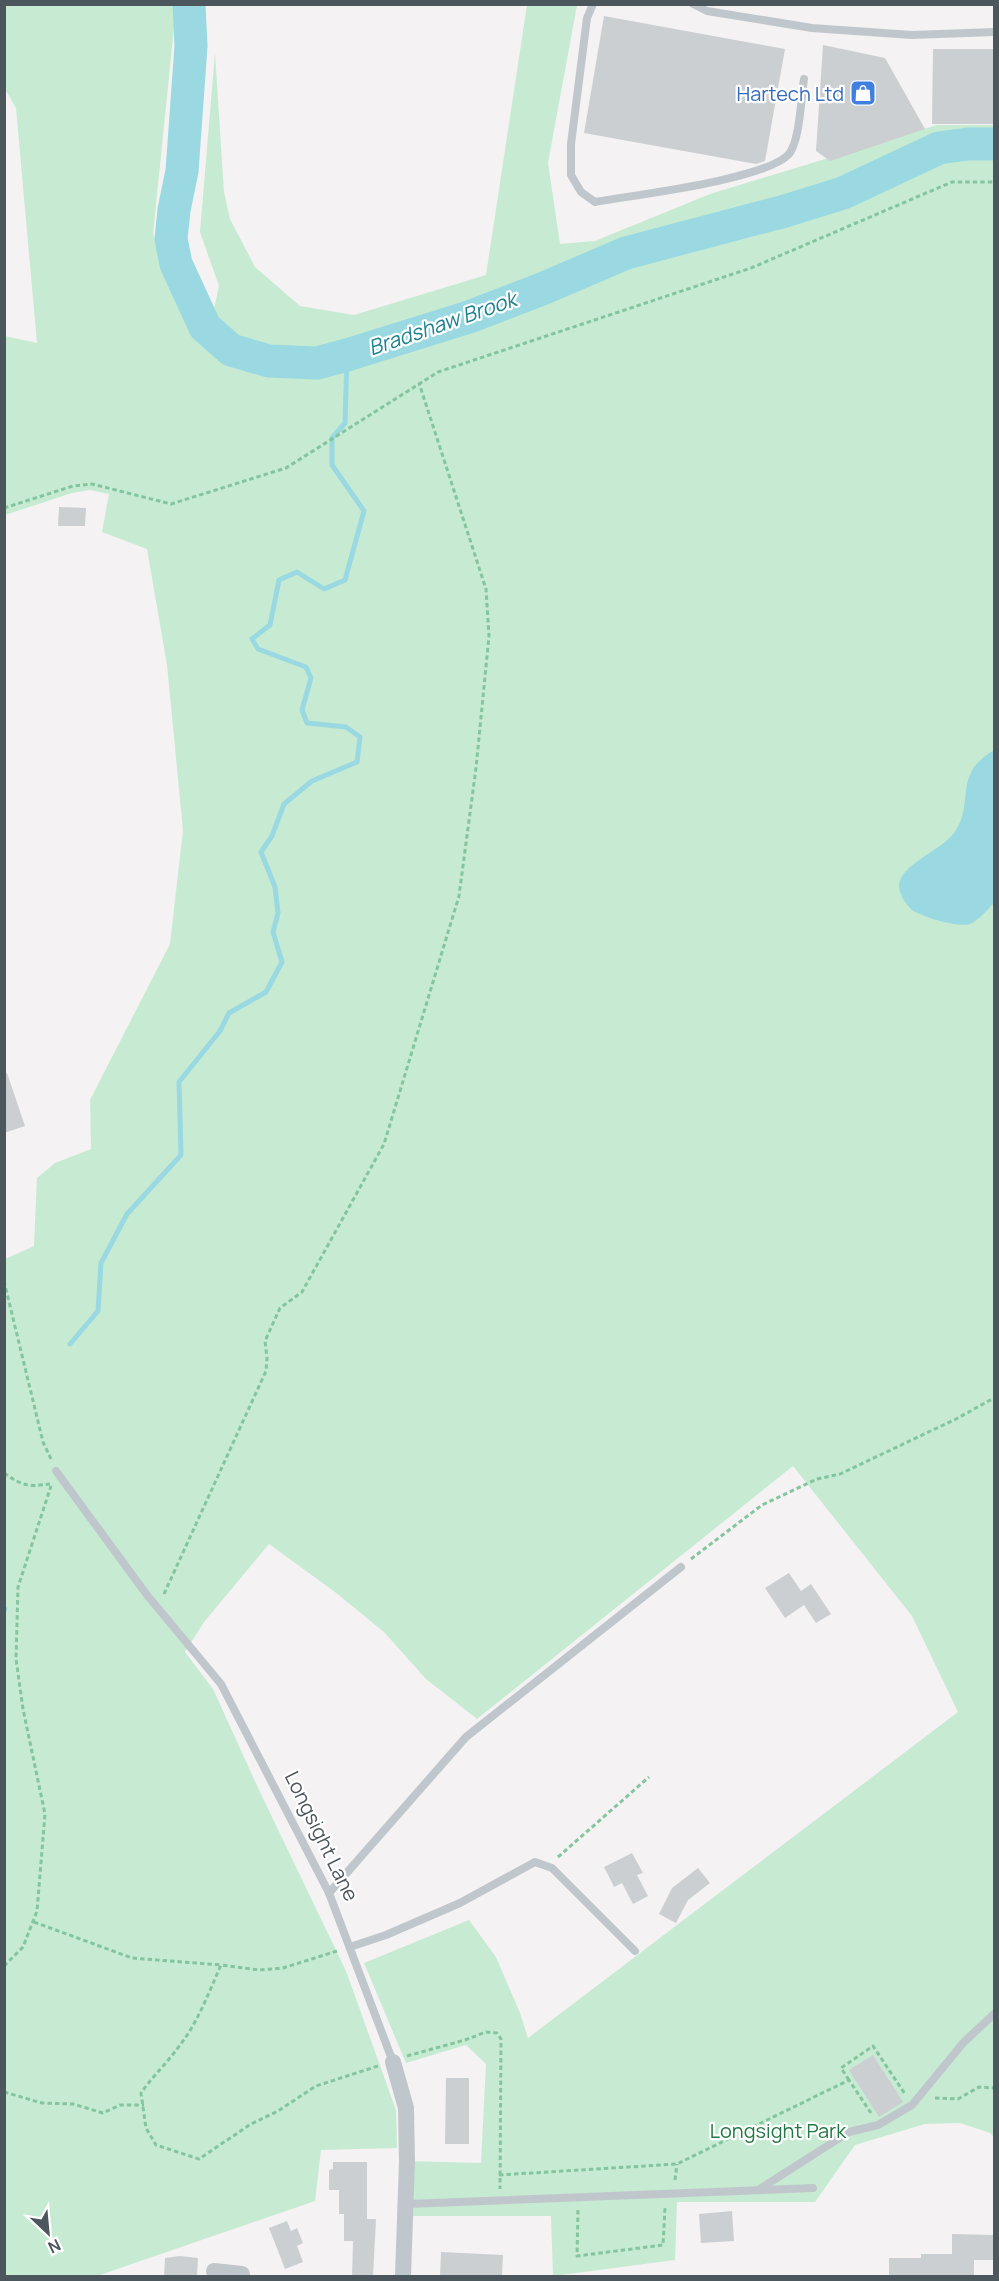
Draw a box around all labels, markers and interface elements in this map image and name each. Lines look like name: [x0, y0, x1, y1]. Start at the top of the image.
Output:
shop icon: Hartech Ltd: [848, 78, 878, 108]
place label: Hartech Ltd: [737, 80, 844, 107]
water label: Bradshaw Brook: [364, 284, 522, 361]
street label: Longsight Lane: [279, 1766, 365, 1906]
park label: Longsight Park: [710, 2117, 847, 2144]
north arrow: [18, 2203, 78, 2263]
text: N: [45, 2234, 65, 2259]

